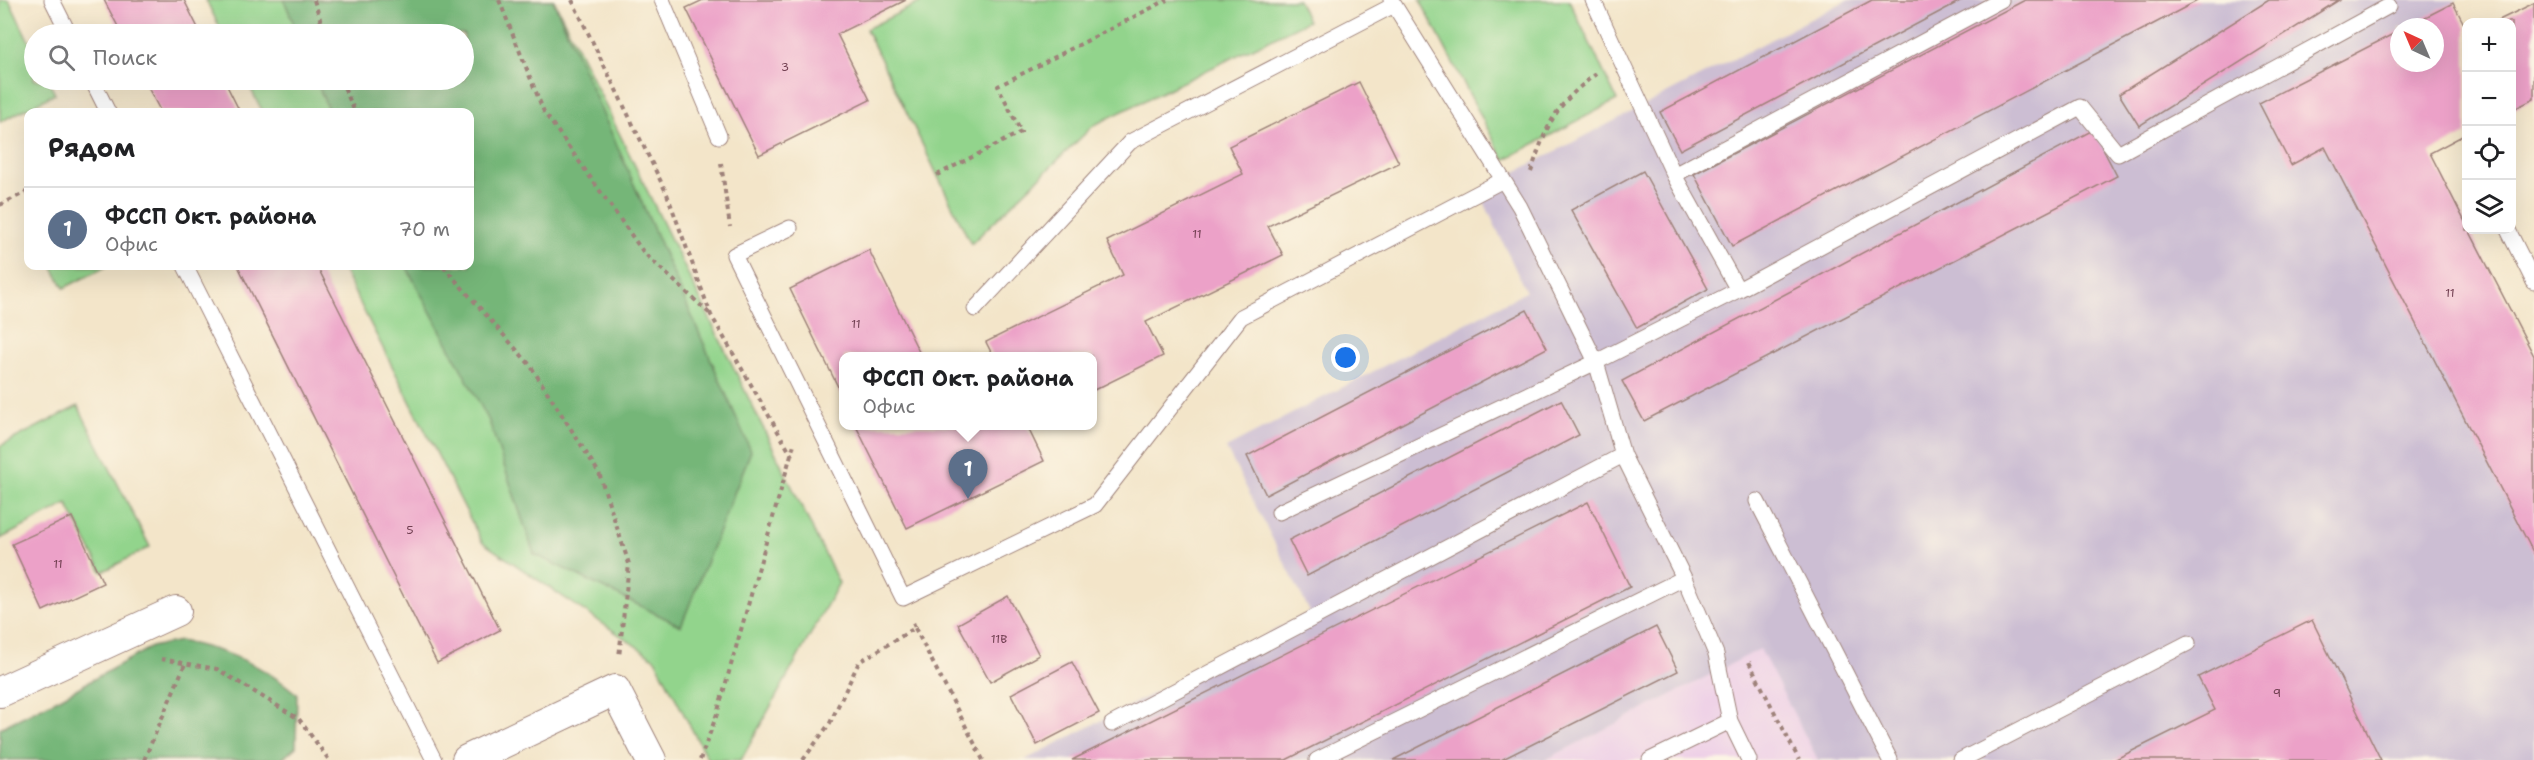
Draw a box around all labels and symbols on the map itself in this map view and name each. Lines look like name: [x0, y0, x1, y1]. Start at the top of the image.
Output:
north arrow: [2390, 18, 2444, 72]
house number: 3: [781, 59, 789, 75]
house number: 11: [1192, 226, 1202, 242]
house number: 11: [2445, 285, 2455, 301]
house number: 11: [851, 316, 861, 332]
your location: [1331, 343, 1360, 372]
pin: 1: [948, 450, 988, 499]
house number: 5: [406, 522, 414, 538]
house number: 11: [53, 556, 63, 572]
house number: 11В: [991, 631, 1007, 647]
house number: 9: [2273, 685, 2281, 701]

